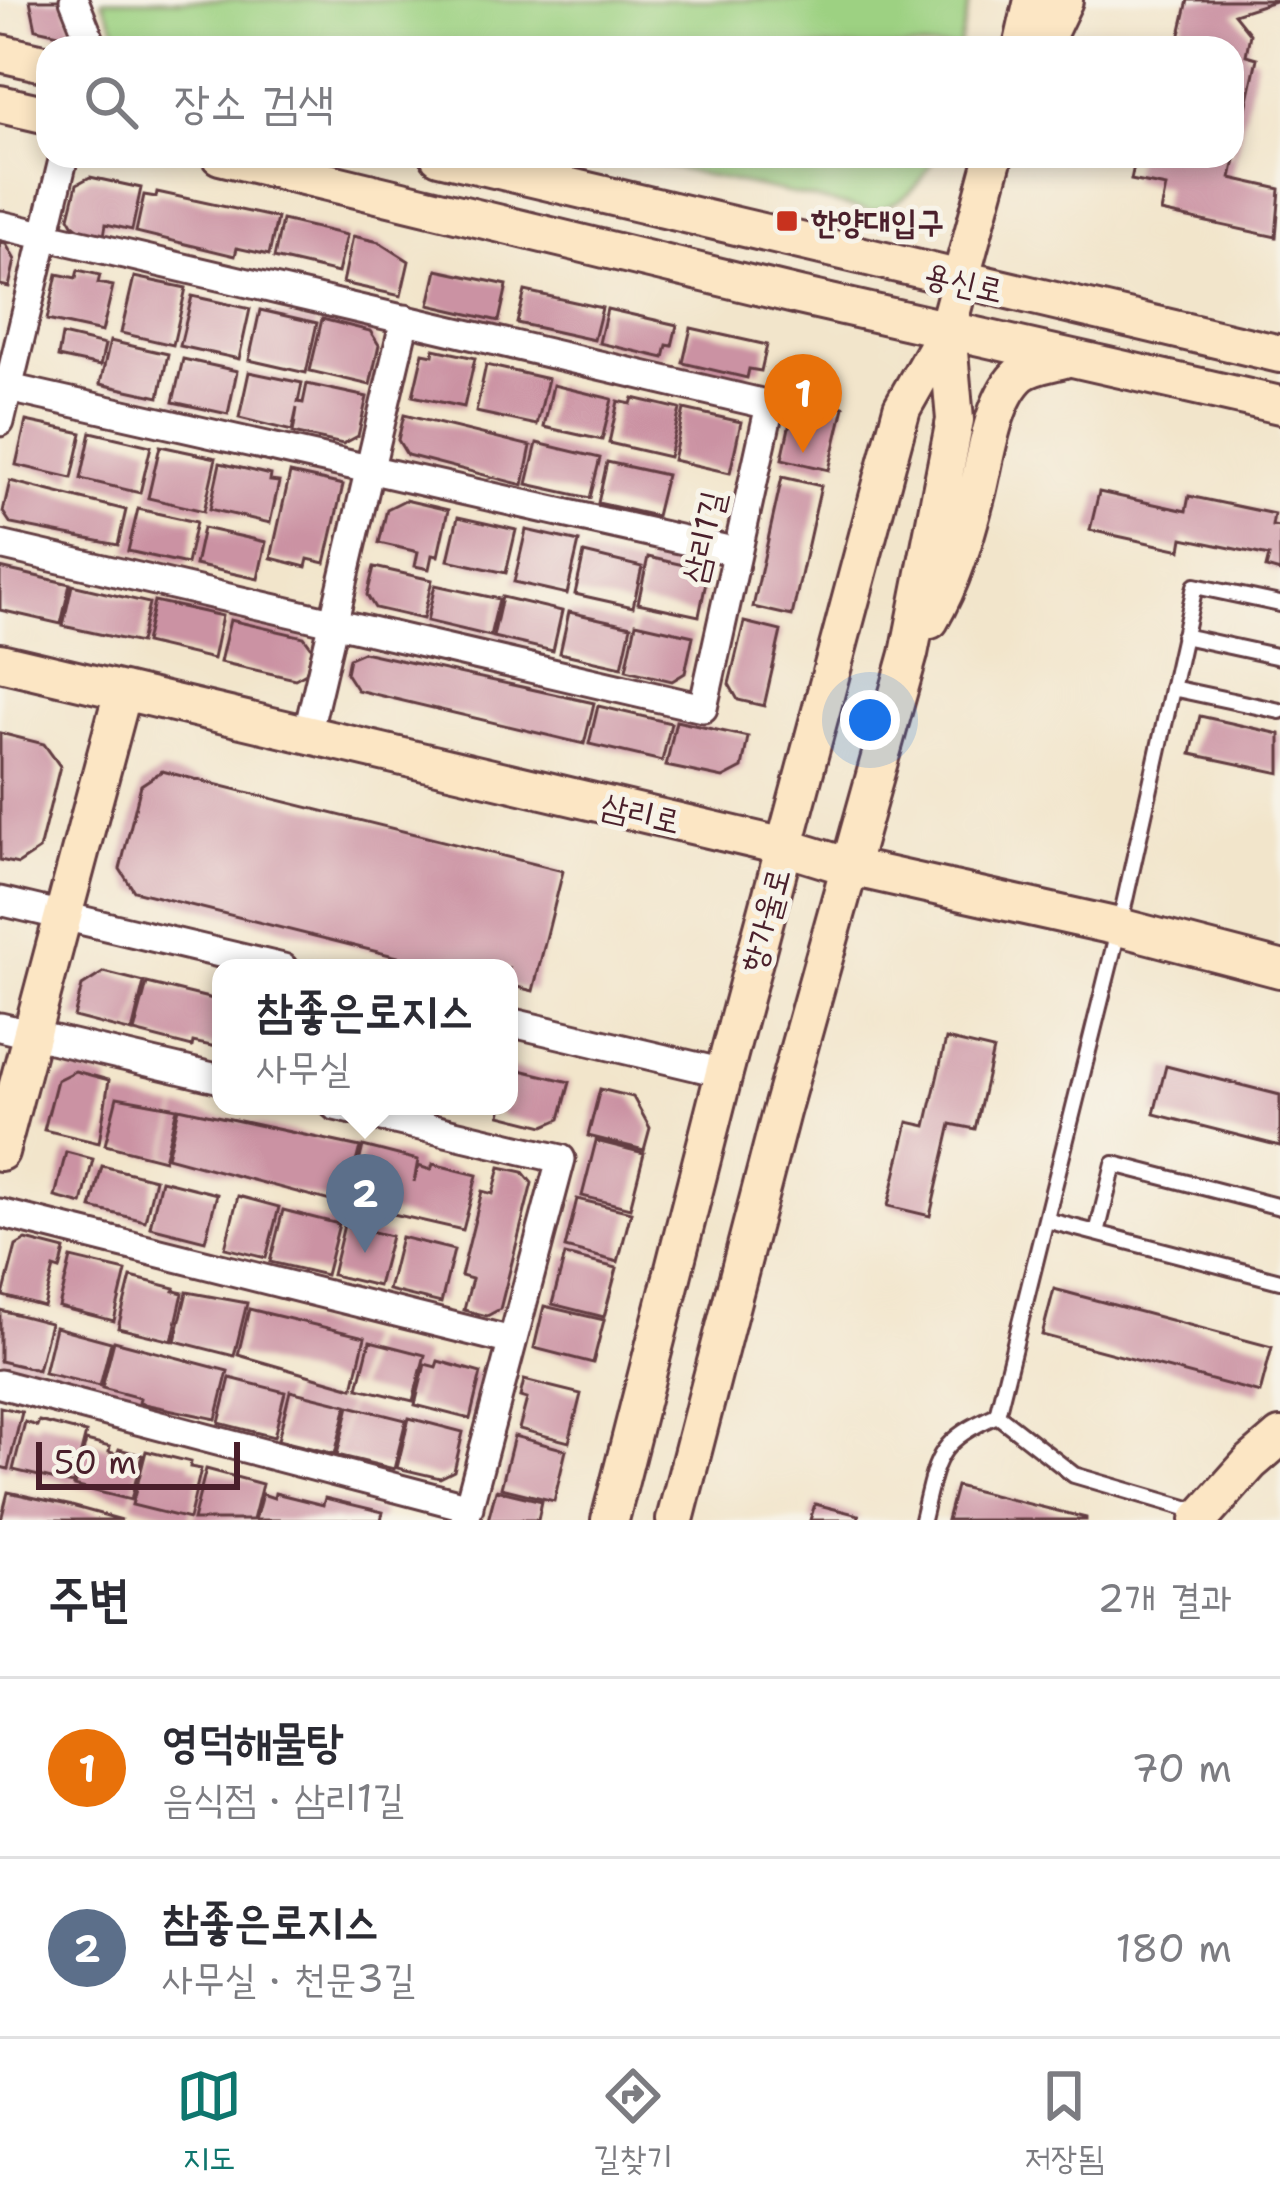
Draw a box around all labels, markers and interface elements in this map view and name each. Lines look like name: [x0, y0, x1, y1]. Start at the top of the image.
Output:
search box: [36, 36, 1244, 168]
icon: search: [78, 69, 144, 135]
text: 장소 검색: [174, 72, 334, 132]
place label: 한양대입구: [810, 199, 944, 244]
marker: 한양대입구: [774, 208, 800, 234]
street label: 용신로: [920, 251, 1008, 313]
pin: 1: [764, 354, 842, 453]
street label: 삼리1길: [671, 486, 735, 588]
your location: [840, 690, 900, 750]
street label: 삼리로: [597, 782, 685, 844]
street label: 항가울로: [730, 863, 800, 977]
popup: [212, 959, 518, 1115]
text: 참좋은로지스: [256, 980, 474, 1040]
text: 사무실: [256, 1041, 351, 1093]
pin: 2: [326, 1154, 404, 1253]
scale bar: [36, 1436, 240, 1489]
text: 50 m: [54, 1440, 137, 1485]
text: 주변: [48, 1564, 130, 1632]
text: 2개 결과: [1097, 1572, 1232, 1624]
text: 영덕해물탕: [162, 1711, 343, 1771]
text: 1: [78, 1742, 96, 1794]
text: 70 m: [1131, 1742, 1232, 1794]
text: 음식점 · 삼리1길: [162, 1772, 404, 1824]
text: 참좋은로지스: [162, 1891, 379, 1951]
text: 2: [73, 1922, 101, 1974]
text: 180 m: [1116, 1922, 1232, 1974]
text: 사무실 · 천문3길: [162, 1952, 415, 2004]
tab: 지도: [176, 2063, 242, 2180]
tab: 길찾기: [593, 2063, 673, 2180]
tab: 저장됨: [1025, 2063, 1104, 2180]

